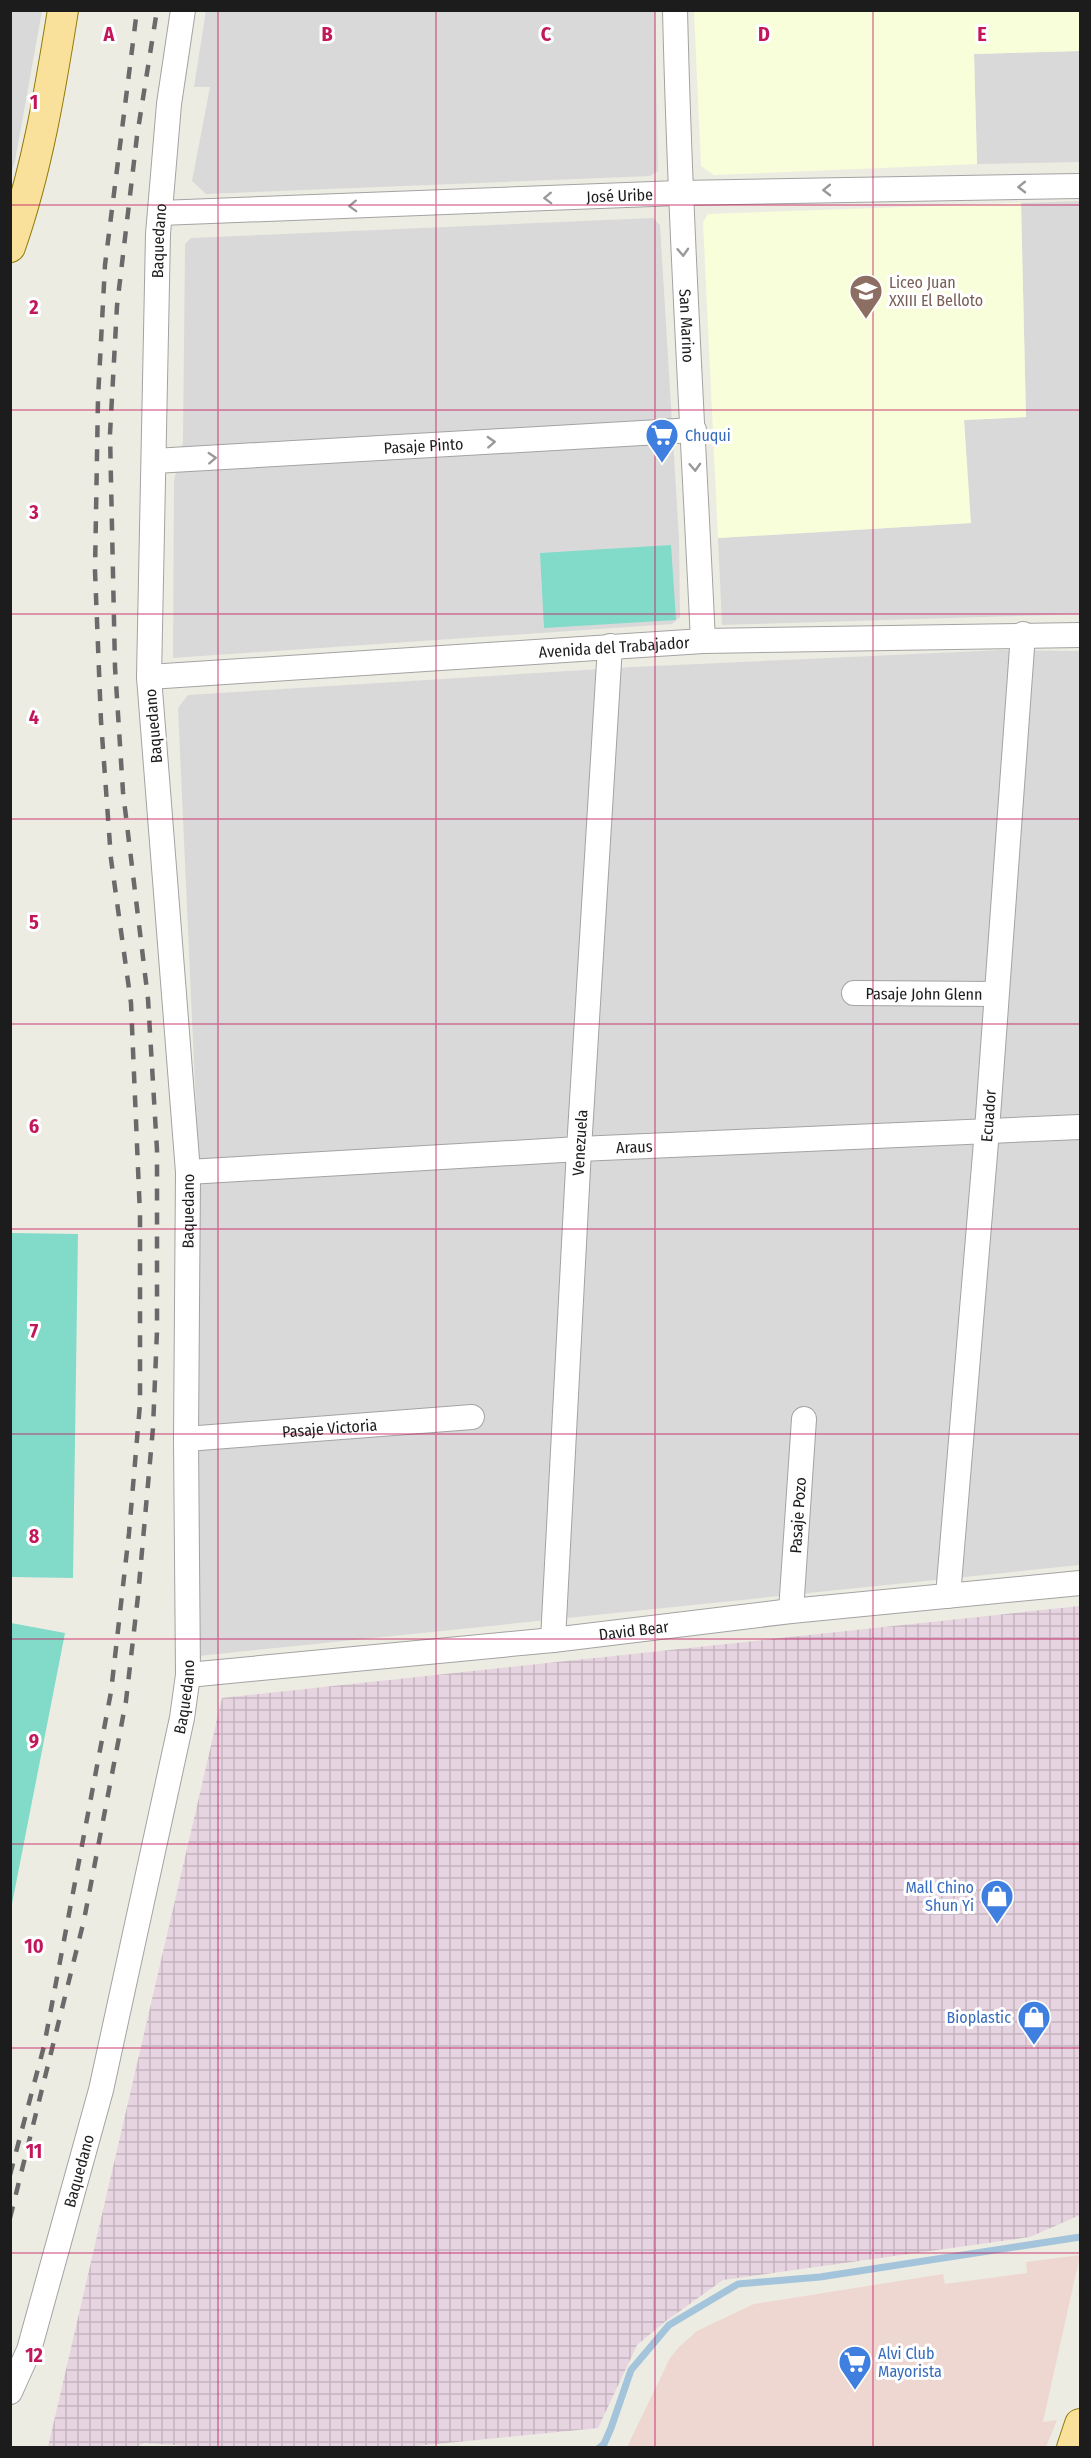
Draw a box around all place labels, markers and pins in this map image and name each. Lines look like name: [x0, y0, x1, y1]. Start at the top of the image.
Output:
school or university icon: Liceo Juan XXIII El Belloto: [848, 273, 884, 320]
place label: Liceo Juan XXIII El Belloto: [889, 273, 983, 310]
supermarket icon: Chuqui: [644, 417, 680, 464]
place label: Chuqui: [685, 426, 731, 445]
place label: Mall Chino Shun Yi: [905, 1878, 974, 1915]
shop icon: Mall Chino Shun Yi: [979, 1878, 1015, 1925]
shop icon: Bioplastic: [1016, 1999, 1052, 2046]
place label: Bioplastic: [946, 2008, 1011, 2027]
supermarket icon: Alvi Club Mayorista: [837, 2344, 873, 2391]
place label: Alvi Club Mayorista: [878, 2344, 942, 2381]

